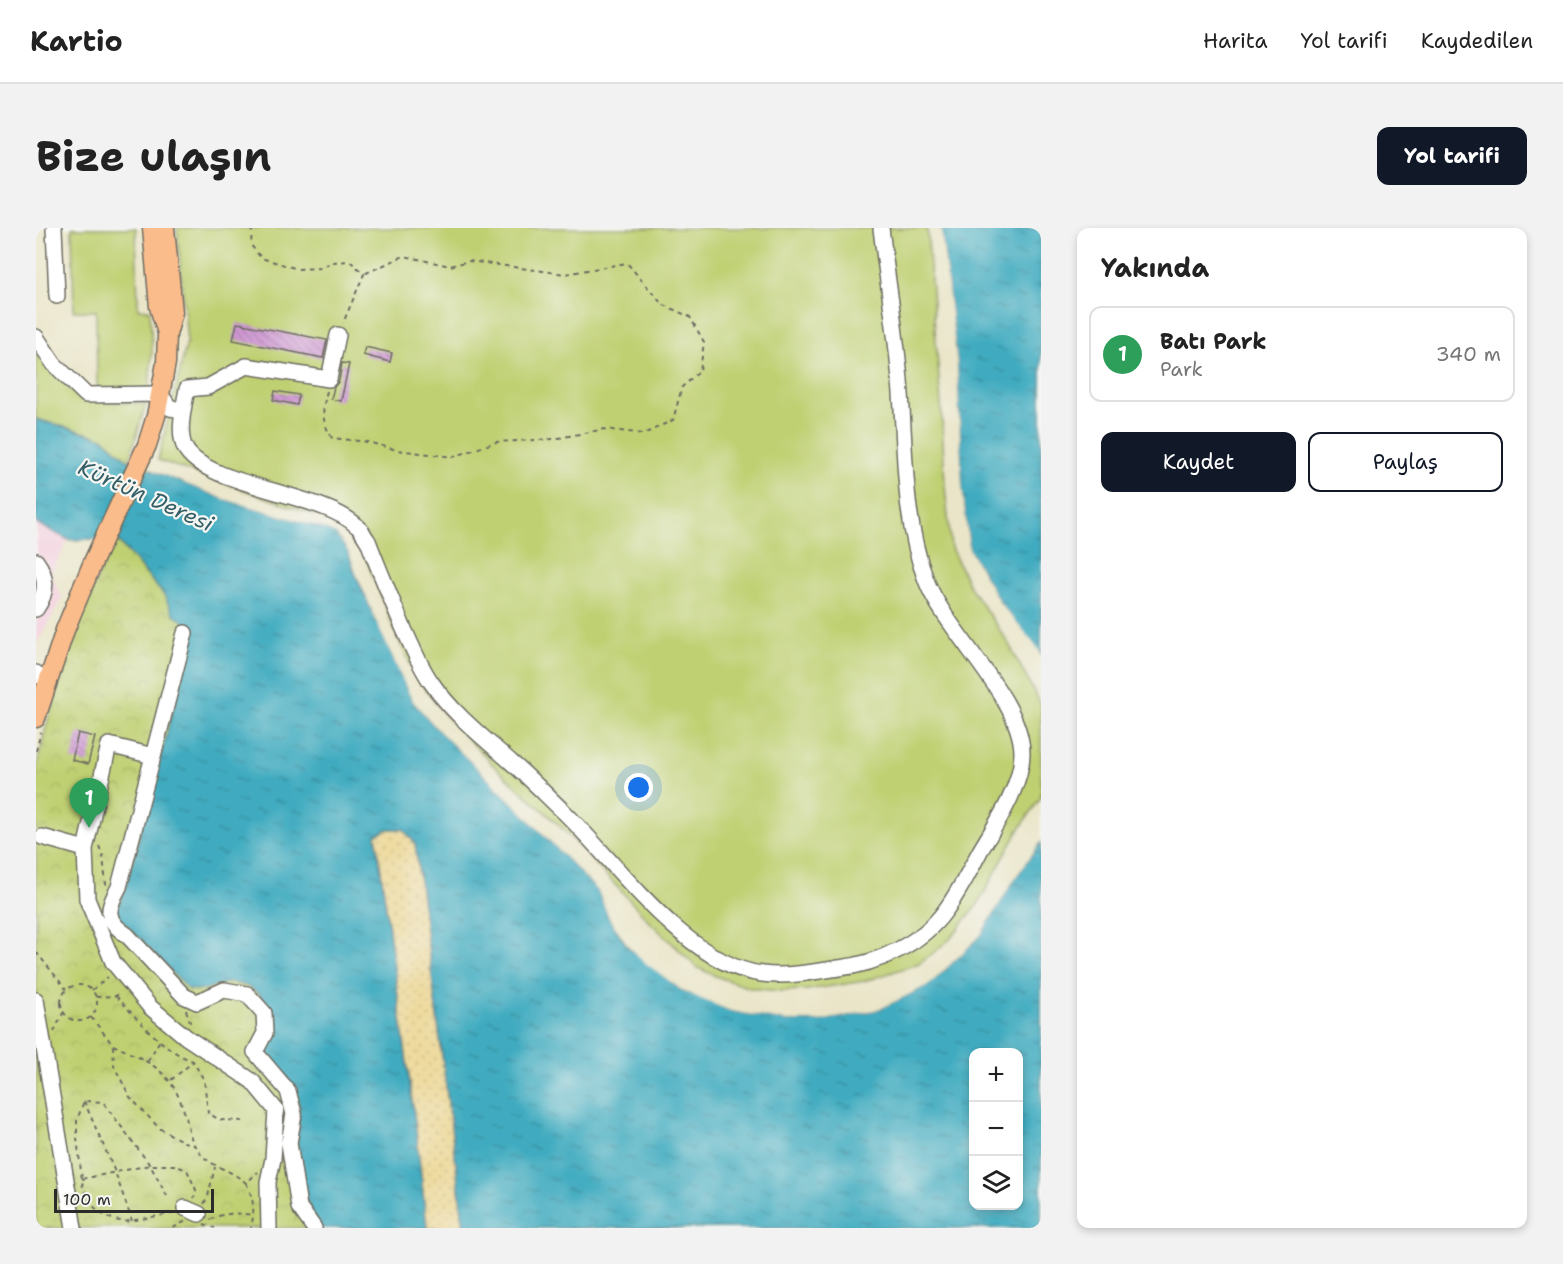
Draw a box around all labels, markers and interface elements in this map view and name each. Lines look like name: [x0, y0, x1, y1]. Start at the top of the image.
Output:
text: Kartio: [30, 22, 123, 60]
text: Harita: [1203, 27, 1268, 55]
text: Yol tarifi: [1301, 27, 1388, 55]
text: Kaydedilen: [1421, 27, 1533, 55]
button: Yol tarifi: [1377, 127, 1527, 185]
text: Bize ulaşın: [36, 128, 271, 184]
text: Yakında: [1101, 250, 1209, 285]
text: Batı Park: [1160, 327, 1267, 356]
text: 1: [1118, 341, 1127, 367]
text: 340 m: [1436, 341, 1501, 367]
text: Park: [1160, 356, 1203, 382]
button: Kaydet: [1101, 432, 1296, 492]
button: Paylaş: [1308, 432, 1503, 492]
water label: Kürtün Deresi: [74, 453, 219, 538]
your location: [624, 773, 653, 802]
pin: 1: [70, 778, 108, 828]
map controls: [969, 1048, 1023, 1210]
button: +: [969, 1048, 1023, 1102]
button: −: [969, 1102, 1023, 1156]
button: layers: [969, 1156, 1023, 1210]
scale bar: [54, 1186, 214, 1214]
text: 100 m: [63, 1189, 111, 1210]

